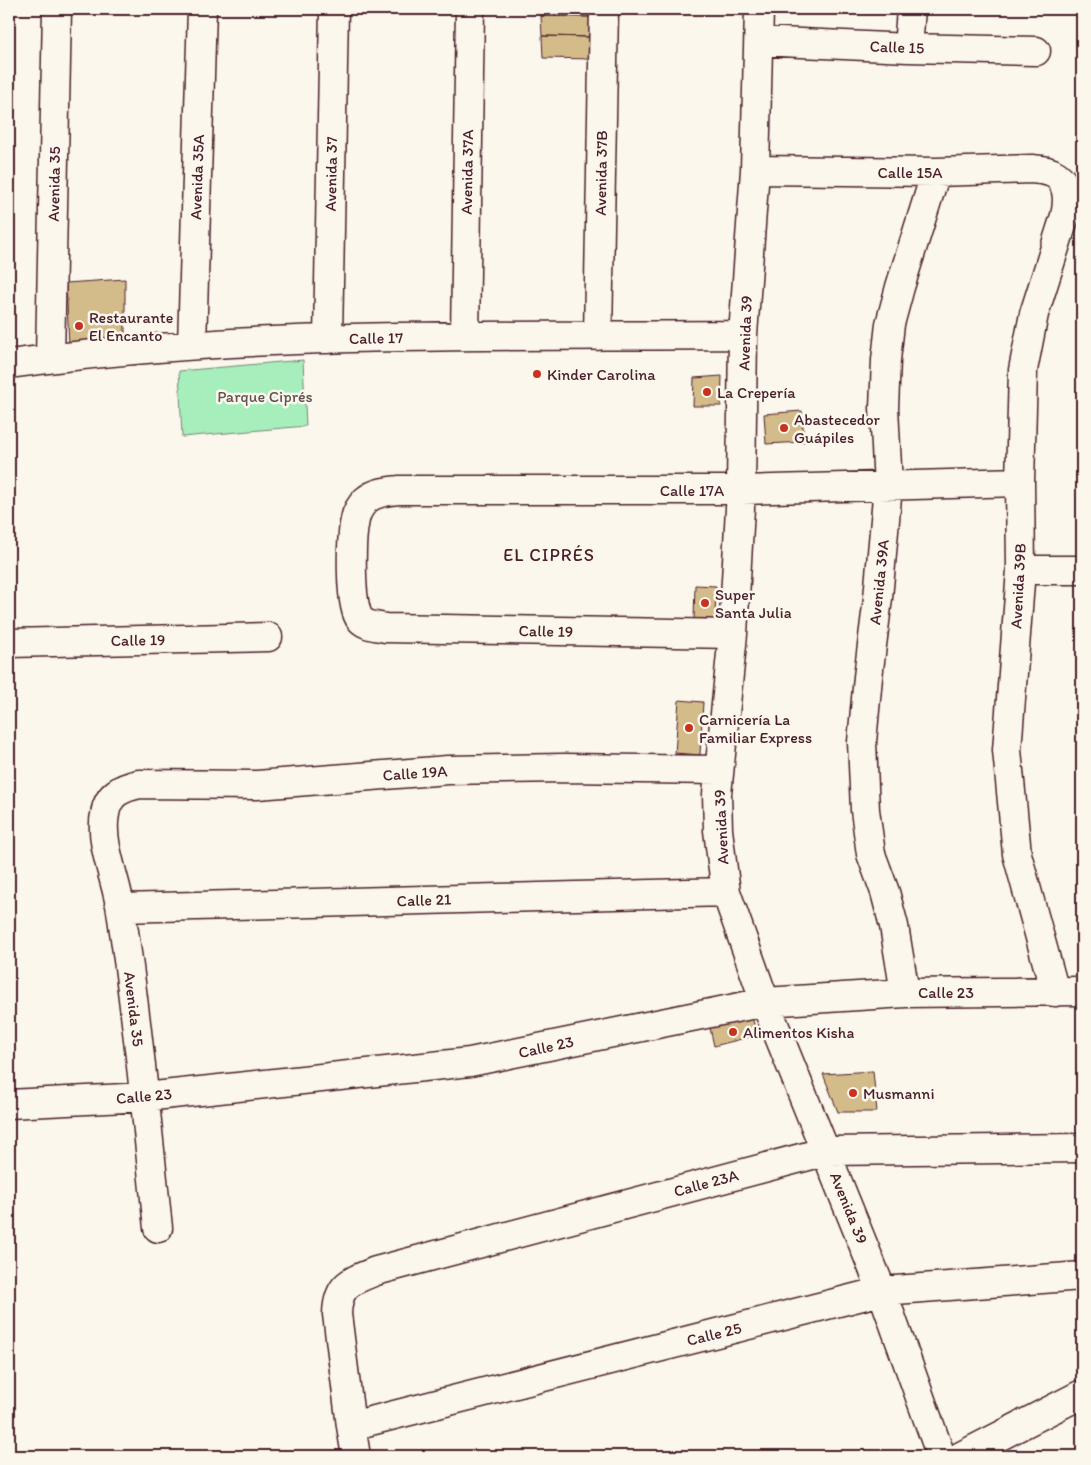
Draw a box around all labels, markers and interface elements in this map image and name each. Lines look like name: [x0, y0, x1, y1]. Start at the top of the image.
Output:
street label: Calle 15: [869, 37, 925, 57]
street label: Avenida 37A: [457, 129, 477, 215]
street label: Avenida 37B: [591, 130, 611, 216]
street label: Avenida 35A: [186, 134, 208, 220]
street label: Avenida 37: [321, 136, 341, 212]
street label: Avenida 35: [44, 146, 64, 222]
street label: Calle 15A: [878, 163, 942, 182]
street label: Avenida 39: [734, 295, 756, 371]
place label: Restaurante El Encanto: [89, 308, 173, 345]
marker: Restaurante El Encanto: [73, 320, 85, 332]
street label: Calle 17: [349, 328, 403, 348]
place label: Kinder Carolina: [547, 365, 656, 384]
marker: Kinder Carolina: [531, 368, 543, 380]
place label: La Crepería: [717, 383, 796, 402]
marker: La Crepería: [701, 386, 713, 398]
park label: Parque Ciprés: [217, 387, 313, 406]
place label: Abastecedor Guápiles: [794, 410, 881, 447]
marker: Abastecedor Guápiles: [778, 422, 790, 434]
street label: Calle 17A: [660, 481, 724, 500]
street label: Avenida 39A: [865, 538, 893, 626]
street label: Avenida 39B: [1006, 543, 1030, 629]
district label: EL CIPRÉS: [503, 544, 595, 566]
place label: Super Santa Julia: [715, 585, 792, 622]
marker: Super Santa Julia: [699, 597, 711, 609]
street label: Calle 19: [518, 621, 574, 641]
street label: Calle 19: [110, 630, 166, 650]
place label: Carnicería La Familiar Express: [699, 710, 812, 747]
marker: Carnicería La Familiar Express: [683, 722, 695, 734]
street label: Calle 19A: [382, 761, 448, 785]
street label: Avenida 39: [710, 789, 732, 865]
street label: Calle 21: [396, 890, 452, 910]
street label: Avenida 35: [120, 970, 148, 1048]
street label: Calle 23: [918, 983, 974, 1002]
place label: Alimentos Kisha: [743, 1023, 854, 1042]
marker: Alimentos Kisha: [727, 1026, 739, 1038]
street label: Calle 23: [517, 1032, 576, 1062]
street label: Calle 23: [115, 1084, 173, 1108]
place label: Musmanni: [863, 1084, 934, 1103]
marker: Musmanni: [847, 1087, 859, 1099]
street label: Calle 23A: [672, 1165, 740, 1201]
street label: Avenida 39: [826, 1169, 872, 1247]
street label: Calle 25: [685, 1318, 743, 1350]

